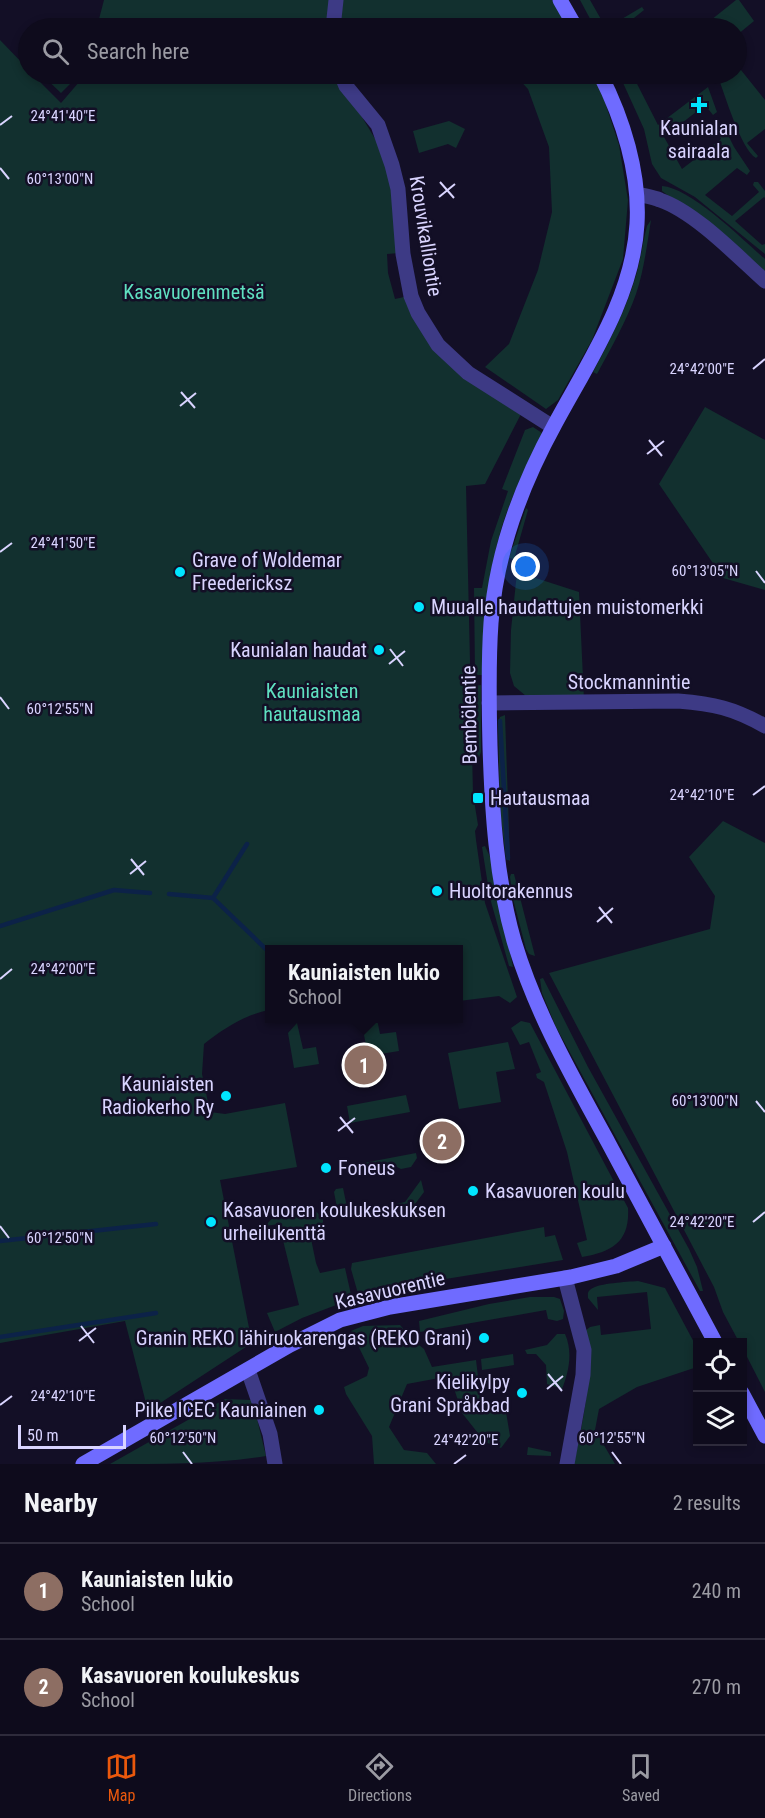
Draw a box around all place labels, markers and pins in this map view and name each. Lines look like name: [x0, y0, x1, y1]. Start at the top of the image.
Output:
marker: Kaunialan sairaala: [690, 96, 708, 114]
place label: Kaunialan sairaala: [660, 116, 738, 163]
place label: Grave of Woldemar Freedericksz: [192, 548, 342, 595]
marker: Grave of Woldemar Freedericksz: [173, 565, 187, 579]
place label: Muualle haudattujen muistomerkki: [431, 595, 704, 619]
marker: Muualle haudattujen muistomerkki: [412, 600, 426, 614]
place label: Kaunialan haudat: [230, 638, 367, 662]
marker: Kaunialan haudat: [372, 643, 386, 657]
place label: Hautausmaa: [490, 786, 590, 810]
marker: Hautausmaa: [471, 791, 485, 805]
place label: Huoltorakennus: [449, 879, 573, 903]
marker: Huoltorakennus: [430, 884, 444, 898]
pin: 1: [344, 1042, 384, 1088]
place label: Kauniaisten Radiokerho Ry: [102, 1072, 214, 1119]
marker: Kauniaisten Radiokerho Ry: [219, 1089, 233, 1103]
pin: 2: [422, 1118, 462, 1164]
place label: Foneus: [338, 1156, 395, 1180]
marker: Foneus: [319, 1161, 333, 1175]
place label: Kasavuoren koulu: [485, 1179, 625, 1203]
marker: Kasavuoren koulu: [466, 1184, 480, 1198]
place label: Kasavuoren koulukeskuksen urheilukenttä: [223, 1198, 446, 1245]
marker: Kasavuoren koulukeskuksen urheilukenttä: [204, 1215, 218, 1229]
place label: Granin REKO lähiruokarengas (REKO Grani): [136, 1326, 472, 1350]
marker: Granin REKO lähiruokarengas (REKO Grani): [477, 1331, 491, 1345]
place label: Kielikylpy Grani Språkbad: [390, 1370, 510, 1417]
marker: Kielikylpy Grani Språkbad: [515, 1386, 529, 1400]
place label: Pilke ICEC Kauniainen: [134, 1398, 307, 1422]
marker: Pilke ICEC Kauniainen: [312, 1403, 326, 1417]

